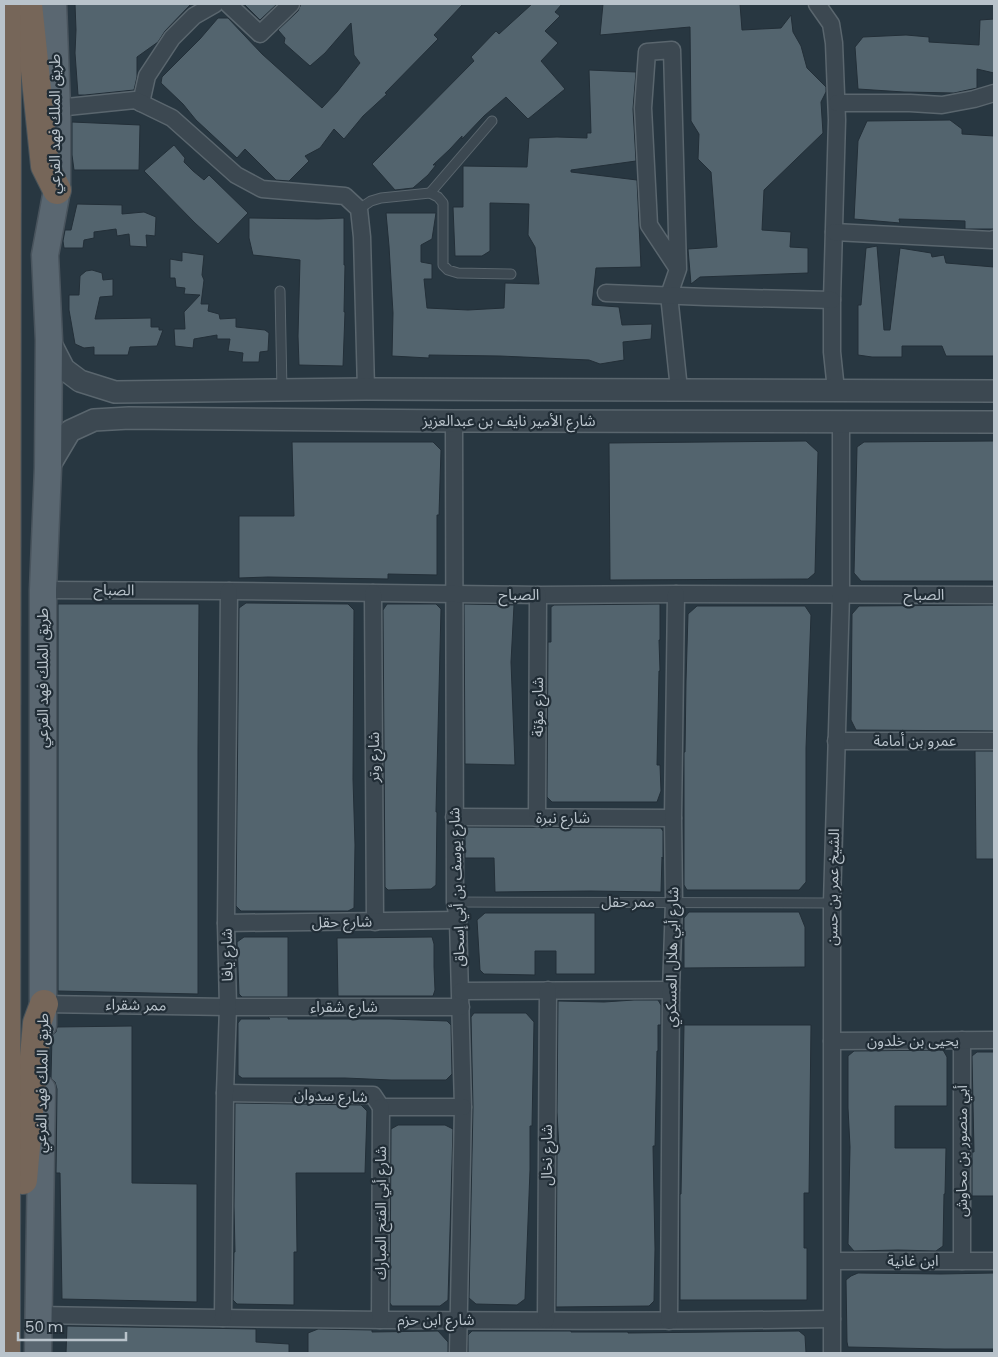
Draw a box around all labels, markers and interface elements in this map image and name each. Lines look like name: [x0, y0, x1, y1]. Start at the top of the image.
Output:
street label: طريق الملك فهد الفرعي: [44, 54, 66, 194]
street label: شارع الأمير نايف بن عبدالعزيز: [421, 410, 596, 433]
street label: الصباح: [93, 579, 135, 602]
street label: الصباح: [499, 584, 539, 607]
street label: الصباح: [904, 584, 944, 607]
street label: طريق الملك فهد الفرعي: [32, 608, 54, 748]
street label: شارع مؤتة: [527, 677, 550, 737]
street label: عمرو بن أمامة: [874, 730, 957, 751]
street label: شارع وتر: [363, 732, 386, 783]
street label: شارع يوسف بن أبي إسحاق: [443, 807, 472, 967]
street label: شارع نبرة: [536, 807, 590, 830]
street label: الشيخ عمر بن حسن: [821, 828, 846, 946]
street label: شارع أبي هلال العسكري: [660, 886, 685, 1028]
street label: ممر حقل: [601, 891, 655, 912]
street label: شارع حقل: [312, 910, 373, 935]
street label: شارع يافا: [216, 928, 239, 982]
street label: ممر شقراء: [105, 993, 167, 1016]
street label: شارع شقراء: [310, 996, 378, 1019]
street label: طريق الملك فهد الفرعي: [30, 1013, 55, 1153]
street label: يحيى بن خلدون: [867, 1030, 959, 1051]
street label: شارع سدوان: [294, 1084, 368, 1109]
street label: أبي منصور بن محاوش: [951, 1085, 973, 1217]
street label: شارع نخال: [536, 1124, 559, 1186]
street label: شارع أبي الفتح المبارك: [370, 1146, 393, 1280]
street label: ابن غانية: [887, 1250, 939, 1271]
street label: شارع ابن حزم: [397, 1309, 475, 1332]
scale bar: [18, 1310, 125, 1342]
text: 50 m: [25, 1316, 63, 1337]

